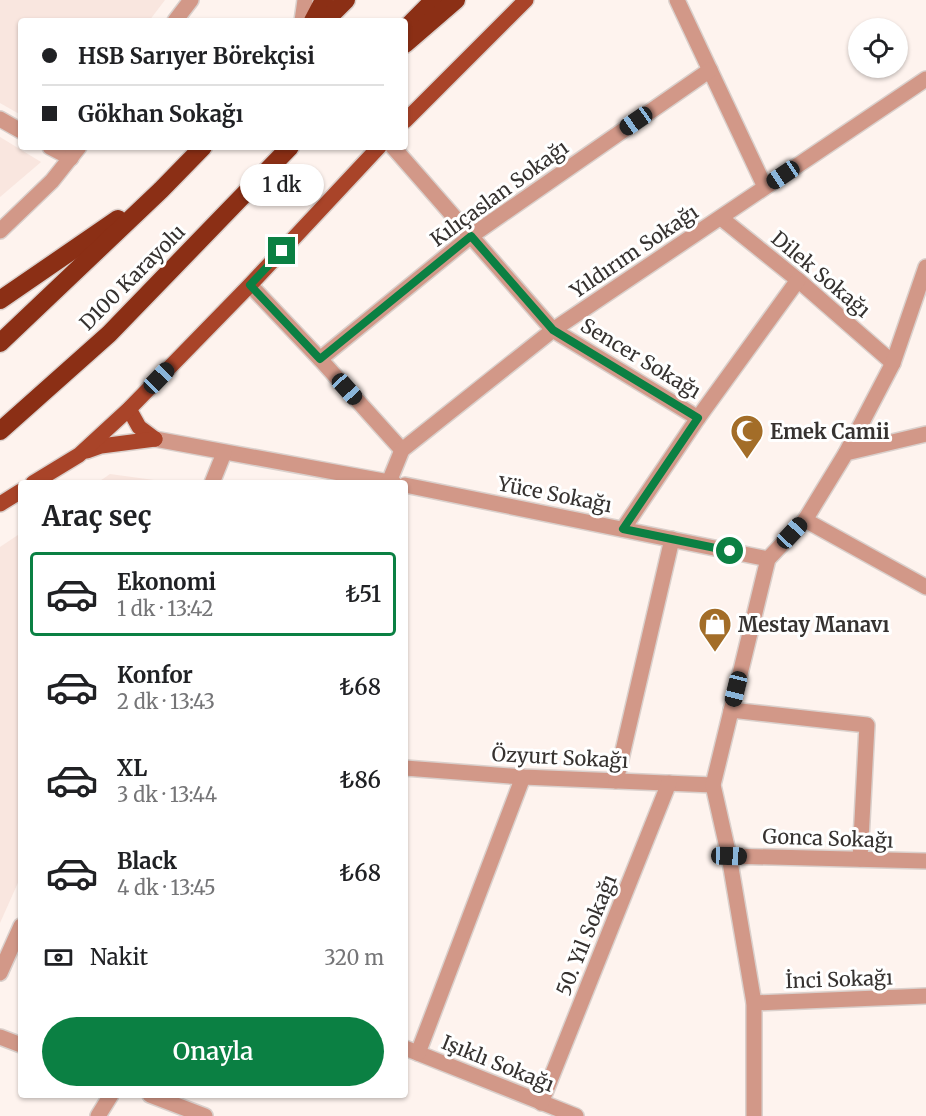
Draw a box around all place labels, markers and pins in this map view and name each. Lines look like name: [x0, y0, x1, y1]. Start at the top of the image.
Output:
mosque icon: Emek Camii: [729, 413, 765, 460]
place label: Emek Camii: [770, 419, 890, 444]
shop icon: Mestay Manavı: [697, 606, 733, 653]
place label: Mestay Manavı: [738, 612, 890, 637]

